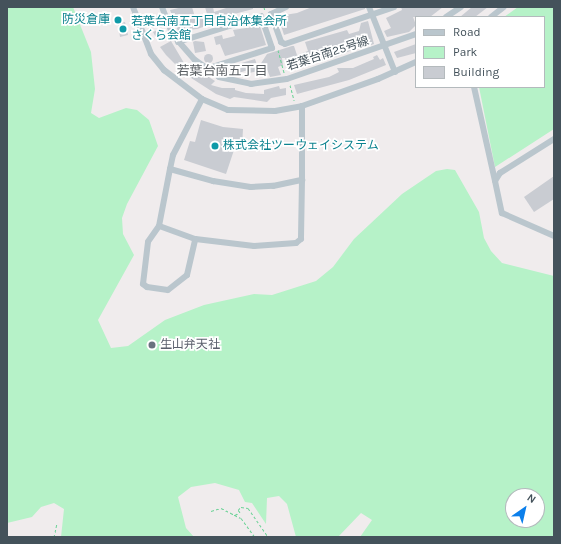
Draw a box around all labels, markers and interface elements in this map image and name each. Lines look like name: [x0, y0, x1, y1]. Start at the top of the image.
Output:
place label: 防災倉庫: [62, 13, 110, 27]
marker: 防災倉庫: [113, 15, 123, 25]
place label: 若葉台南五丁目自治体集会所 さくら会館: [131, 15, 287, 43]
legend: [415, 16, 545, 88]
marker: 若葉台南五丁目自治体集会所 さくら会館: [118, 24, 128, 34]
text: Road: [453, 25, 481, 39]
street label: 若葉台南25号線: [285, 34, 371, 74]
text: Park: [453, 45, 477, 59]
district label: 若葉台南五丁目: [177, 63, 267, 79]
text: Building: [453, 65, 499, 79]
place label: 株式会社ツーウェイシステム: [223, 139, 379, 153]
marker: 株式会社ツーウェイシステム: [210, 141, 220, 151]
place label: 生山弁天社: [160, 338, 220, 352]
marker: 生山弁天社: [147, 340, 157, 350]
north arrow: [505, 488, 545, 528]
text: N: [525, 491, 538, 506]

